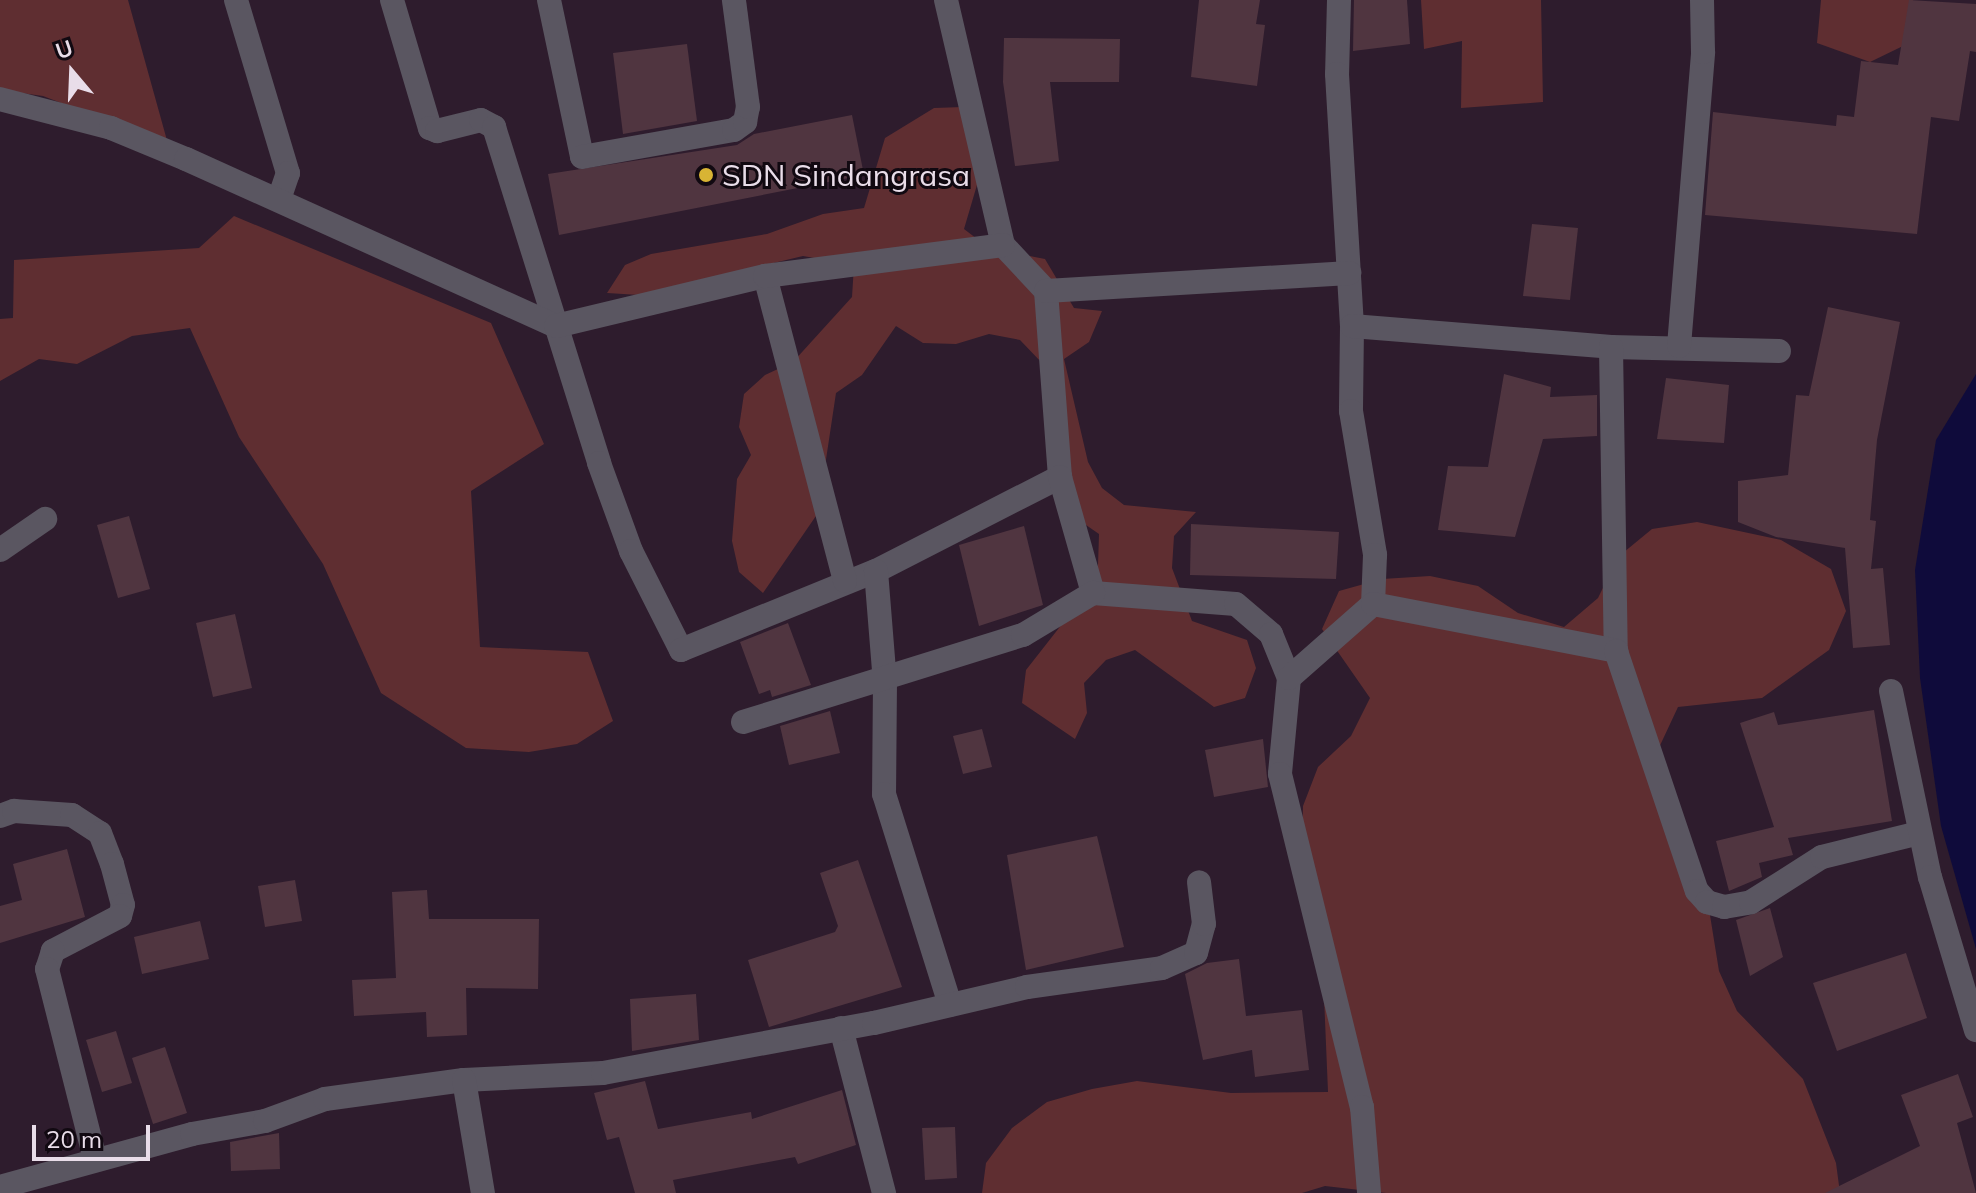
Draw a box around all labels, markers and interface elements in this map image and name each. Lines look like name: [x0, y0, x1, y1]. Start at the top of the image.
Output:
north arrow: [32, 32, 112, 112]
text: U: [52, 33, 76, 65]
place label: SDN Sindangrasa: [722, 157, 970, 193]
marker: SDN Sindangrasa: [697, 166, 715, 184]
scale bar: [36, 1109, 154, 1159]
text: 20 m: [46, 1124, 102, 1154]

